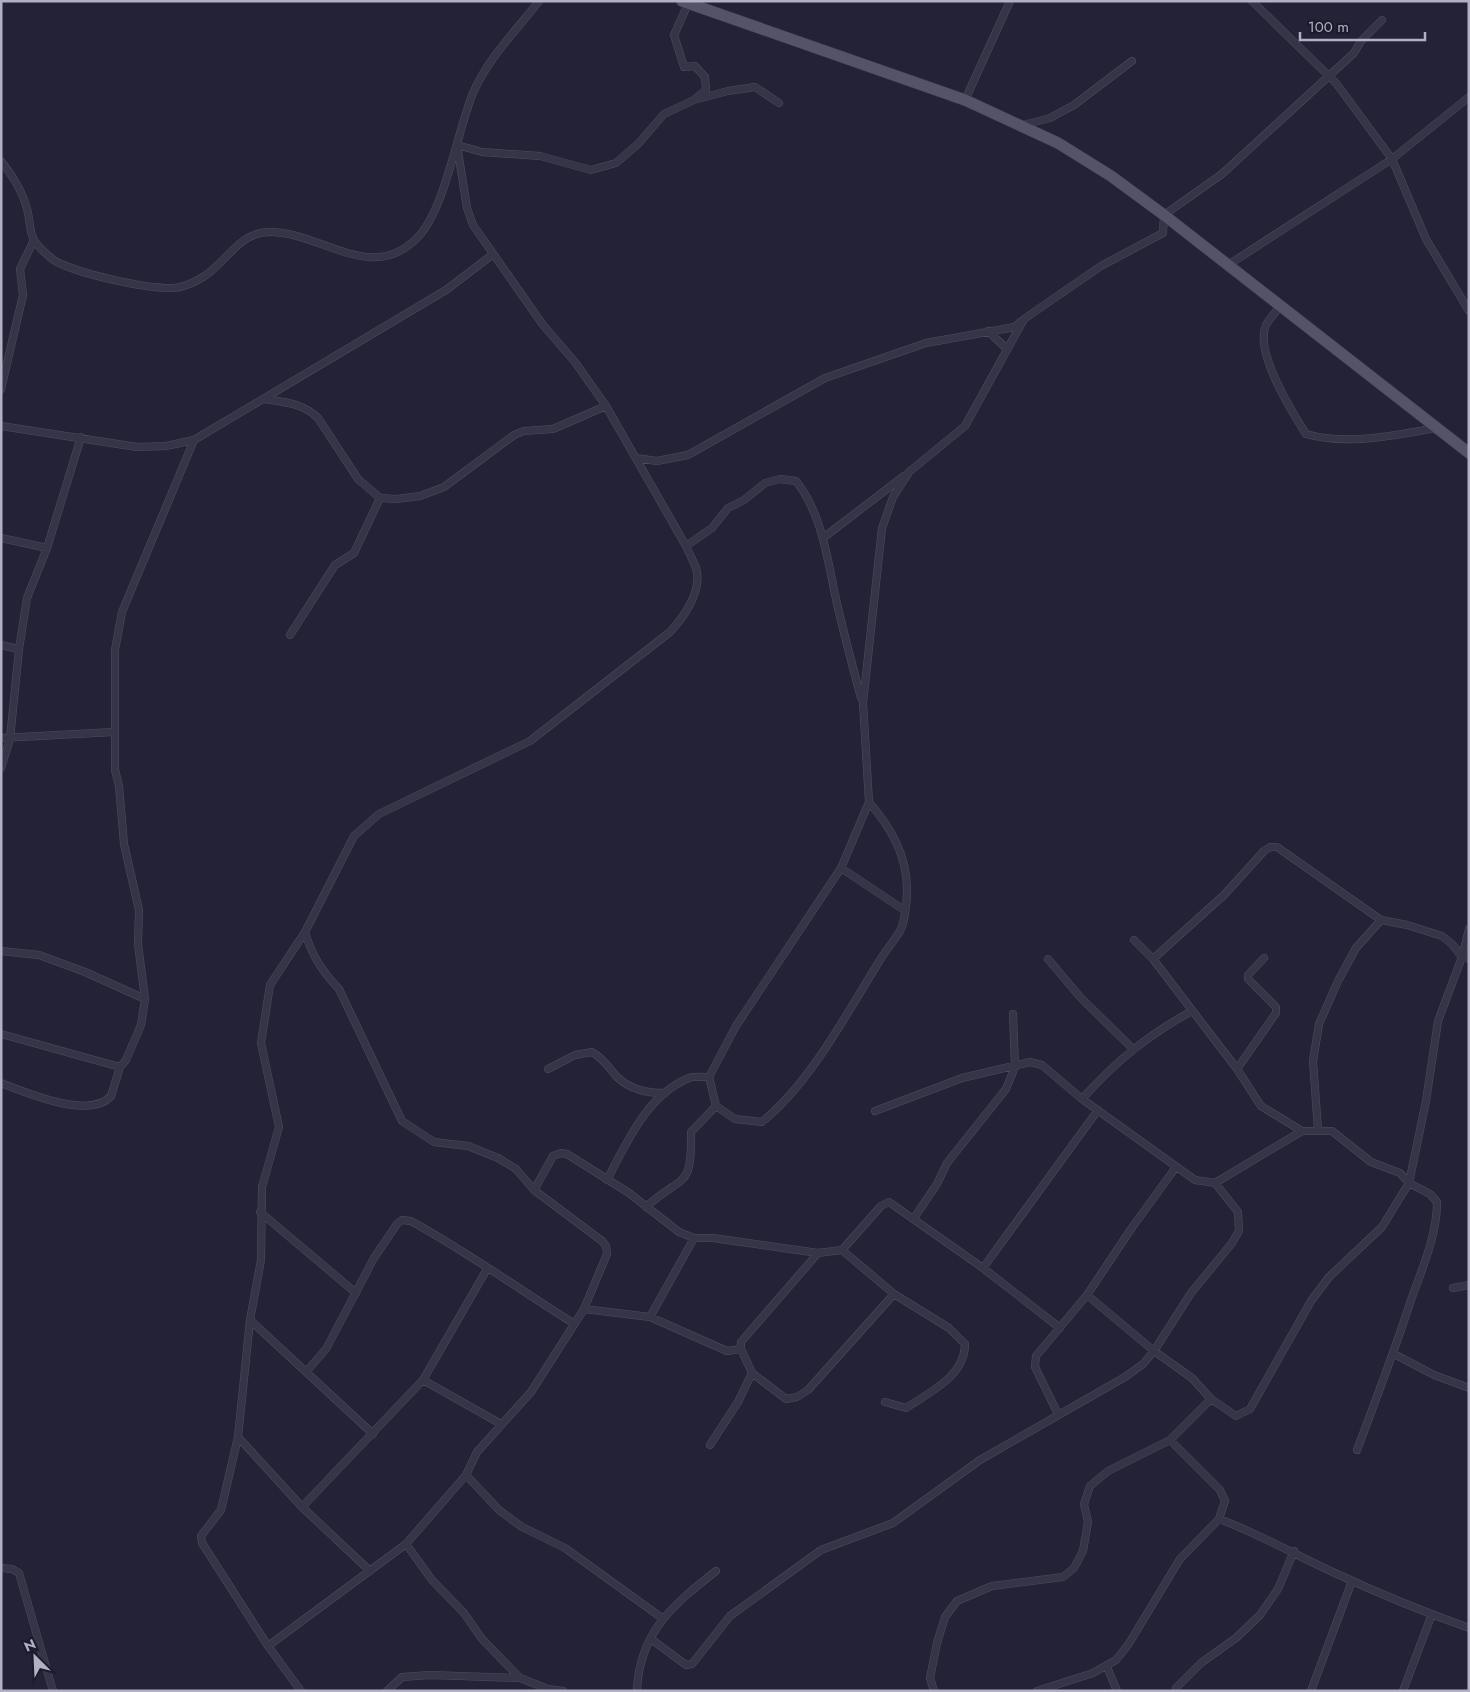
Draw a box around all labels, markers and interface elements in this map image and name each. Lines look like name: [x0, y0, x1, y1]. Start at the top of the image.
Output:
scale bar: [1300, 10, 1425, 42]
text: 100 m: [1308, 16, 1349, 38]
north arrow: [10, 1632, 60, 1682]
text: N: [21, 1634, 39, 1657]

